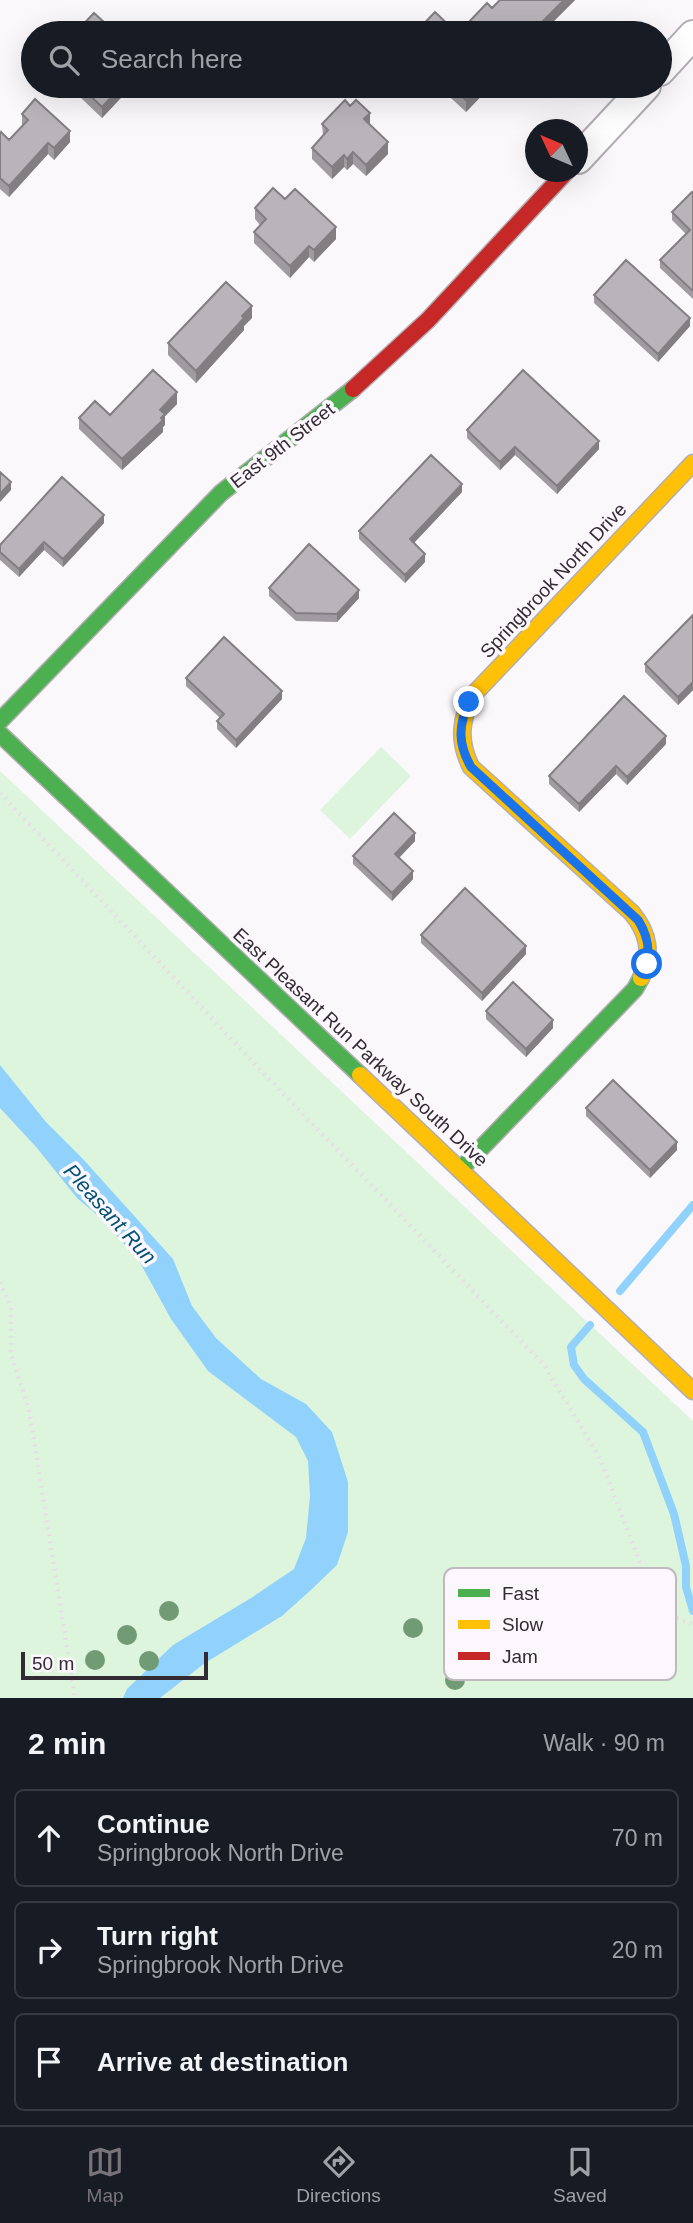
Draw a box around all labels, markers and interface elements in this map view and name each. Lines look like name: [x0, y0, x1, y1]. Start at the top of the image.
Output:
search box: [21, 21, 672, 98]
icon: search: [45, 41, 83, 79]
text: Search here: [101, 44, 243, 74]
north arrow: [525, 119, 588, 182]
street label: East 9th Street: [226, 398, 339, 492]
street label: Springbrook North Drive: [476, 499, 631, 662]
route end: [453, 686, 484, 717]
street label: East Pleasant Run Parkway South Drive: [229, 924, 492, 1171]
route start: [631, 948, 662, 979]
water label: Pleasant Run: [60, 1159, 161, 1268]
legend: [444, 1568, 676, 1680]
text: Fast: [502, 1583, 540, 1604]
text: Slow: [502, 1614, 543, 1635]
text: Jam: [502, 1646, 538, 1667]
scale bar: [21, 1649, 208, 1681]
text: 50 m: [32, 1653, 74, 1674]
text: 2 min: [28, 1727, 106, 1760]
text: Walk · 90 m: [543, 1730, 665, 1756]
text: Continue: [97, 1809, 210, 1839]
icon: ahead: [30, 1819, 68, 1857]
text: 70 m: [612, 1825, 663, 1851]
text: Springbrook North Drive: [97, 1840, 344, 1866]
text: Turn right: [97, 1921, 218, 1951]
icon: right: [30, 1931, 68, 1969]
text: 20 m: [612, 1937, 663, 1963]
text: Springbrook North Drive: [97, 1952, 344, 1978]
icon: arrive: [30, 2043, 68, 2081]
text: Arrive at destination: [97, 2047, 348, 2077]
tab: Map: [86, 2143, 124, 2207]
tab: Directions: [296, 2143, 381, 2207]
tab: Saved: [553, 2143, 607, 2207]

